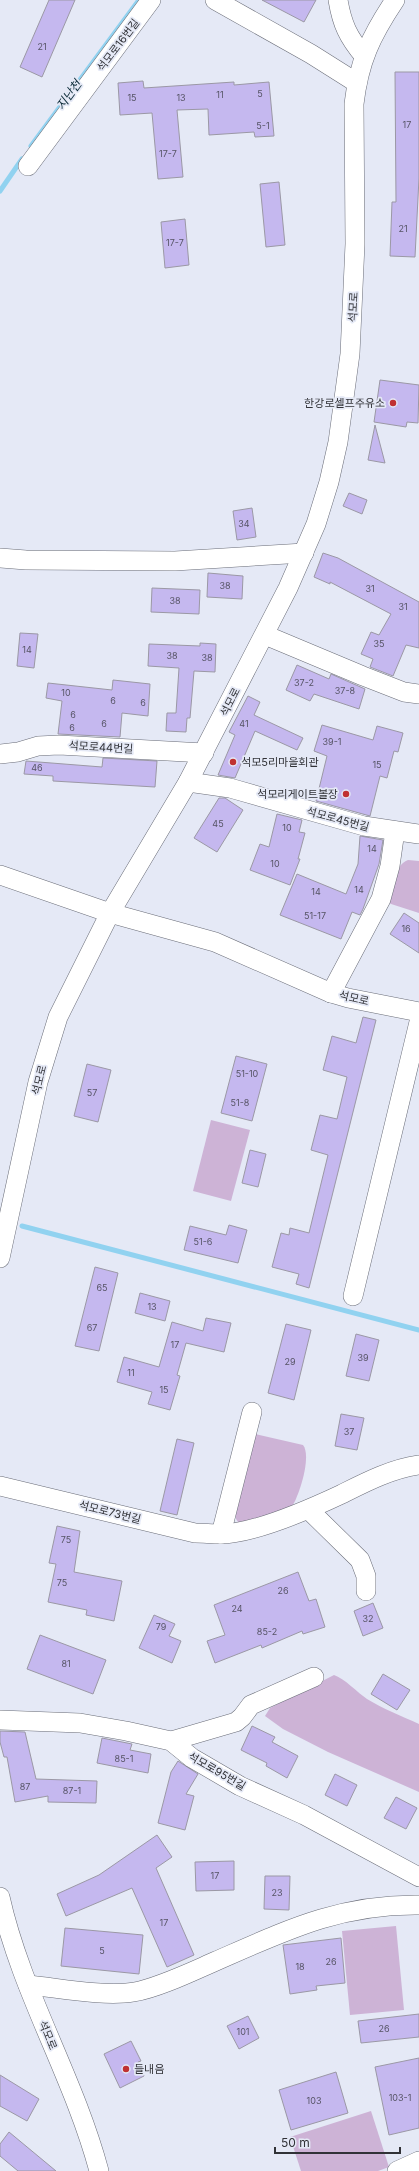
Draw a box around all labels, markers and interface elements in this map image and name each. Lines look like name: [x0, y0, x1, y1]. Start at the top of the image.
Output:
street label: 석모로16번길: [94, 16, 142, 74]
house number: 21: [37, 41, 47, 52]
water label: 지난천: [53, 75, 86, 113]
house number: 5: [257, 88, 263, 99]
house number: 11: [216, 89, 224, 100]
house number: 15: [127, 92, 137, 103]
house number: 13: [176, 92, 186, 103]
house number: 17: [403, 119, 411, 130]
house number: 5-1: [256, 120, 270, 131]
house number: 17-7: [159, 148, 177, 159]
house number: 21: [398, 223, 408, 234]
house number: 17-7: [166, 237, 184, 248]
street label: 석모로: [345, 291, 361, 323]
place label: 한강로셀프주유소: [304, 396, 385, 410]
marker: 한강로셀프주유소: [388, 398, 398, 408]
house number: 34: [238, 518, 250, 529]
house number: 38: [219, 580, 231, 591]
house number: 31: [365, 583, 375, 594]
house number: 38: [169, 595, 181, 606]
house number: 31: [398, 601, 408, 612]
house number: 35: [373, 638, 385, 649]
house number: 14: [22, 644, 32, 655]
house number: 38: [166, 650, 178, 661]
house number: 38: [201, 652, 213, 663]
house number: 37-2: [294, 677, 314, 688]
street label: 석모로: [217, 685, 243, 719]
house number: 37-8: [335, 685, 356, 696]
house number: 10: [61, 687, 71, 698]
house number: 6: [110, 695, 116, 706]
house number: 6: [140, 697, 146, 708]
house number: 6: [70, 709, 76, 720]
house number: 6: [101, 718, 107, 729]
house number: 41: [239, 718, 249, 729]
house number: 6: [69, 722, 75, 733]
house number: 39-1: [323, 736, 341, 747]
street label: 석모로44번길: [68, 738, 134, 756]
place label: 석모5리마을회관: [241, 755, 319, 769]
marker: 석모5리마을회관: [228, 757, 238, 767]
house number: 15: [372, 759, 382, 770]
house number: 46: [31, 762, 43, 773]
place label: 석모리게이트볼장: [257, 787, 338, 801]
marker: 석모리게이트볼장: [341, 789, 351, 799]
street label: 석모로45번길: [305, 804, 371, 834]
house number: 45: [212, 818, 224, 829]
house number: 10: [282, 822, 292, 833]
house number: 14: [367, 843, 377, 854]
house number: 10: [270, 858, 280, 869]
house number: 14: [354, 884, 364, 895]
house number: 14: [311, 886, 321, 897]
house number: 51-17: [304, 910, 326, 921]
house number: 16: [401, 923, 411, 934]
street label: 석모로: [338, 988, 370, 1008]
street label: 석모로: [29, 1064, 49, 1096]
house number: 51-10: [236, 1068, 259, 1079]
house number: 57: [87, 1087, 97, 1098]
house number: 51-8: [231, 1097, 250, 1108]
house number: 51-6: [194, 1236, 213, 1247]
house number: 65: [96, 1282, 108, 1293]
house number: 13: [147, 1301, 157, 1312]
house number: 67: [87, 1322, 97, 1333]
house number: 17: [171, 1339, 179, 1350]
house number: 39: [357, 1352, 369, 1363]
house number: 29: [284, 1356, 296, 1367]
house number: 11: [127, 1367, 135, 1378]
house number: 15: [159, 1384, 169, 1395]
house number: 37: [344, 1426, 354, 1437]
street label: 석모로73번길: [78, 1498, 142, 1526]
house number: 75: [61, 1534, 71, 1545]
house number: 75: [57, 1577, 67, 1588]
house number: 26: [277, 1585, 289, 1596]
house number: 24: [231, 1603, 243, 1614]
house number: 32: [362, 1613, 374, 1624]
house number: 79: [156, 1621, 167, 1632]
house number: 85-2: [257, 1626, 277, 1637]
house number: 81: [61, 1658, 71, 1669]
street label: 석모로95번길: [186, 1749, 248, 1793]
house number: 85-1: [115, 1753, 133, 1764]
house number: 87: [20, 1781, 30, 1792]
house number: 87-1: [63, 1785, 81, 1796]
house number: 17: [211, 1870, 219, 1881]
house number: 23: [271, 1887, 283, 1898]
house number: 17: [160, 1917, 168, 1928]
house number: 5: [99, 1945, 105, 1956]
house number: 26: [325, 1956, 337, 1967]
house number: 18: [295, 1961, 305, 1972]
street label: 석모로: [36, 2018, 60, 2052]
house number: 26: [378, 2023, 390, 2034]
house number: 101: [237, 2026, 250, 2037]
place label: 들내음: [134, 2062, 164, 2076]
marker: 들내음: [121, 2064, 131, 2074]
house number: 103-1: [389, 2092, 411, 2103]
house number: 103: [307, 2095, 322, 2106]
scale bar: [275, 2129, 400, 2155]
text: 50 m: [281, 2135, 310, 2150]

